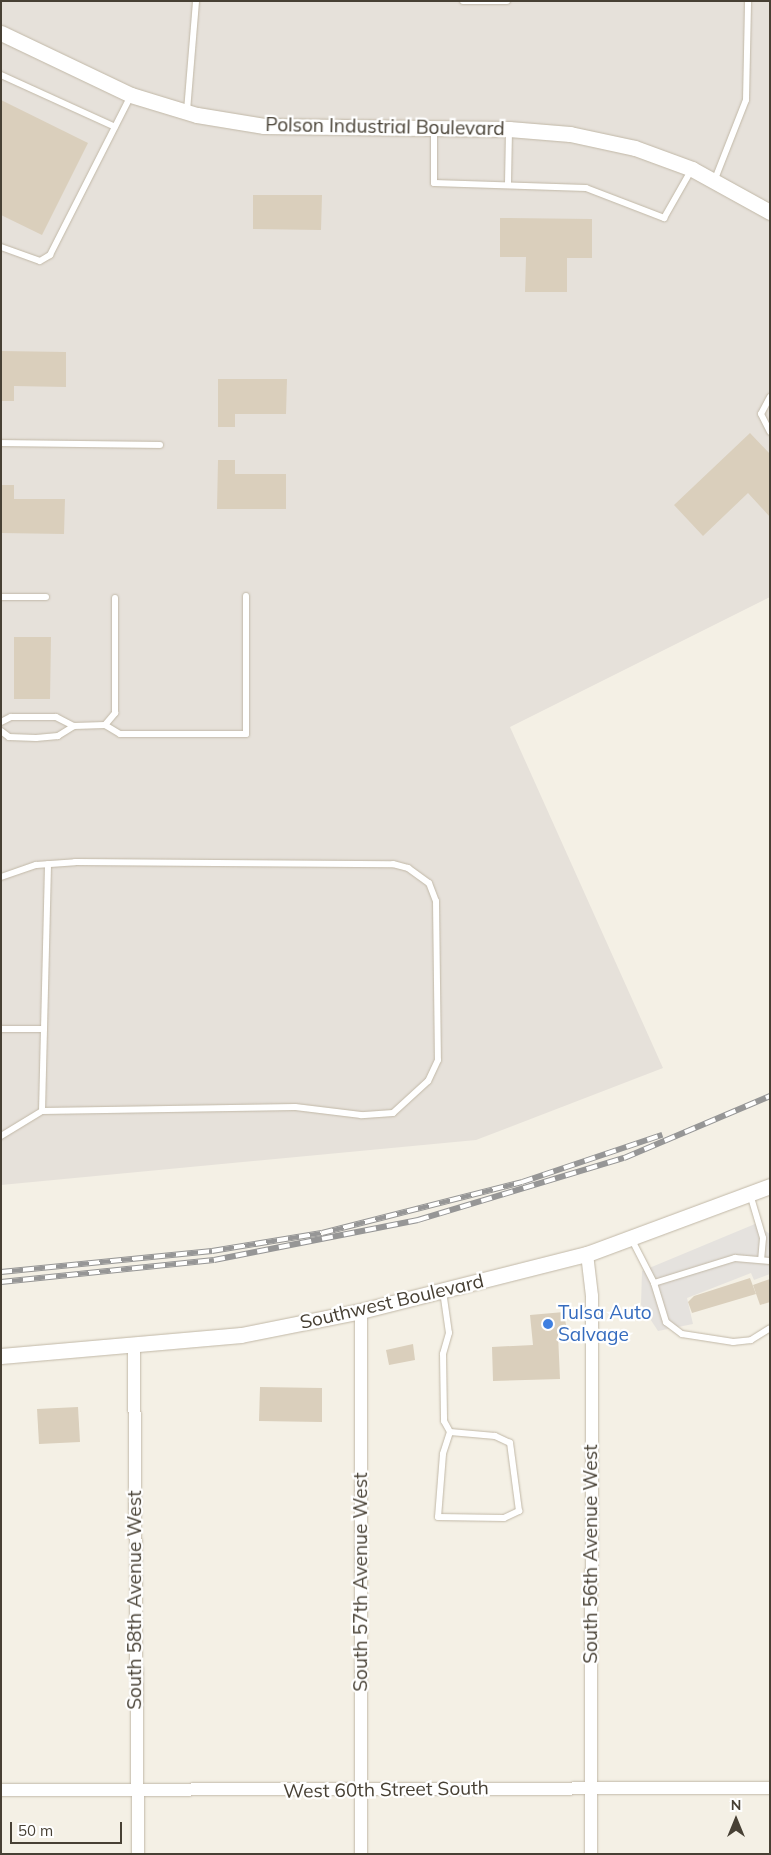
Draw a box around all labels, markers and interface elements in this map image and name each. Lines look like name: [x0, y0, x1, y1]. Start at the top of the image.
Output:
street label: Polson Industrial Boulevard: [265, 114, 505, 140]
street label: Southwest Boulevard: [298, 1270, 486, 1334]
place label: Tulsa Auto Salvage: [558, 1302, 652, 1346]
marker: Tulsa Auto Salvage: [542, 1318, 554, 1330]
street label: South 56th Avenue West: [580, 1444, 602, 1664]
street label: South 57th Avenue West: [350, 1472, 372, 1692]
street label: South 58th Avenue West: [124, 1490, 146, 1710]
street label: West 60th Street South: [283, 1777, 489, 1803]
north arrow: [711, 1795, 761, 1845]
text: N: [731, 1796, 741, 1814]
scale bar: [12, 1812, 125, 1844]
text: 50 m: [18, 1821, 53, 1840]

